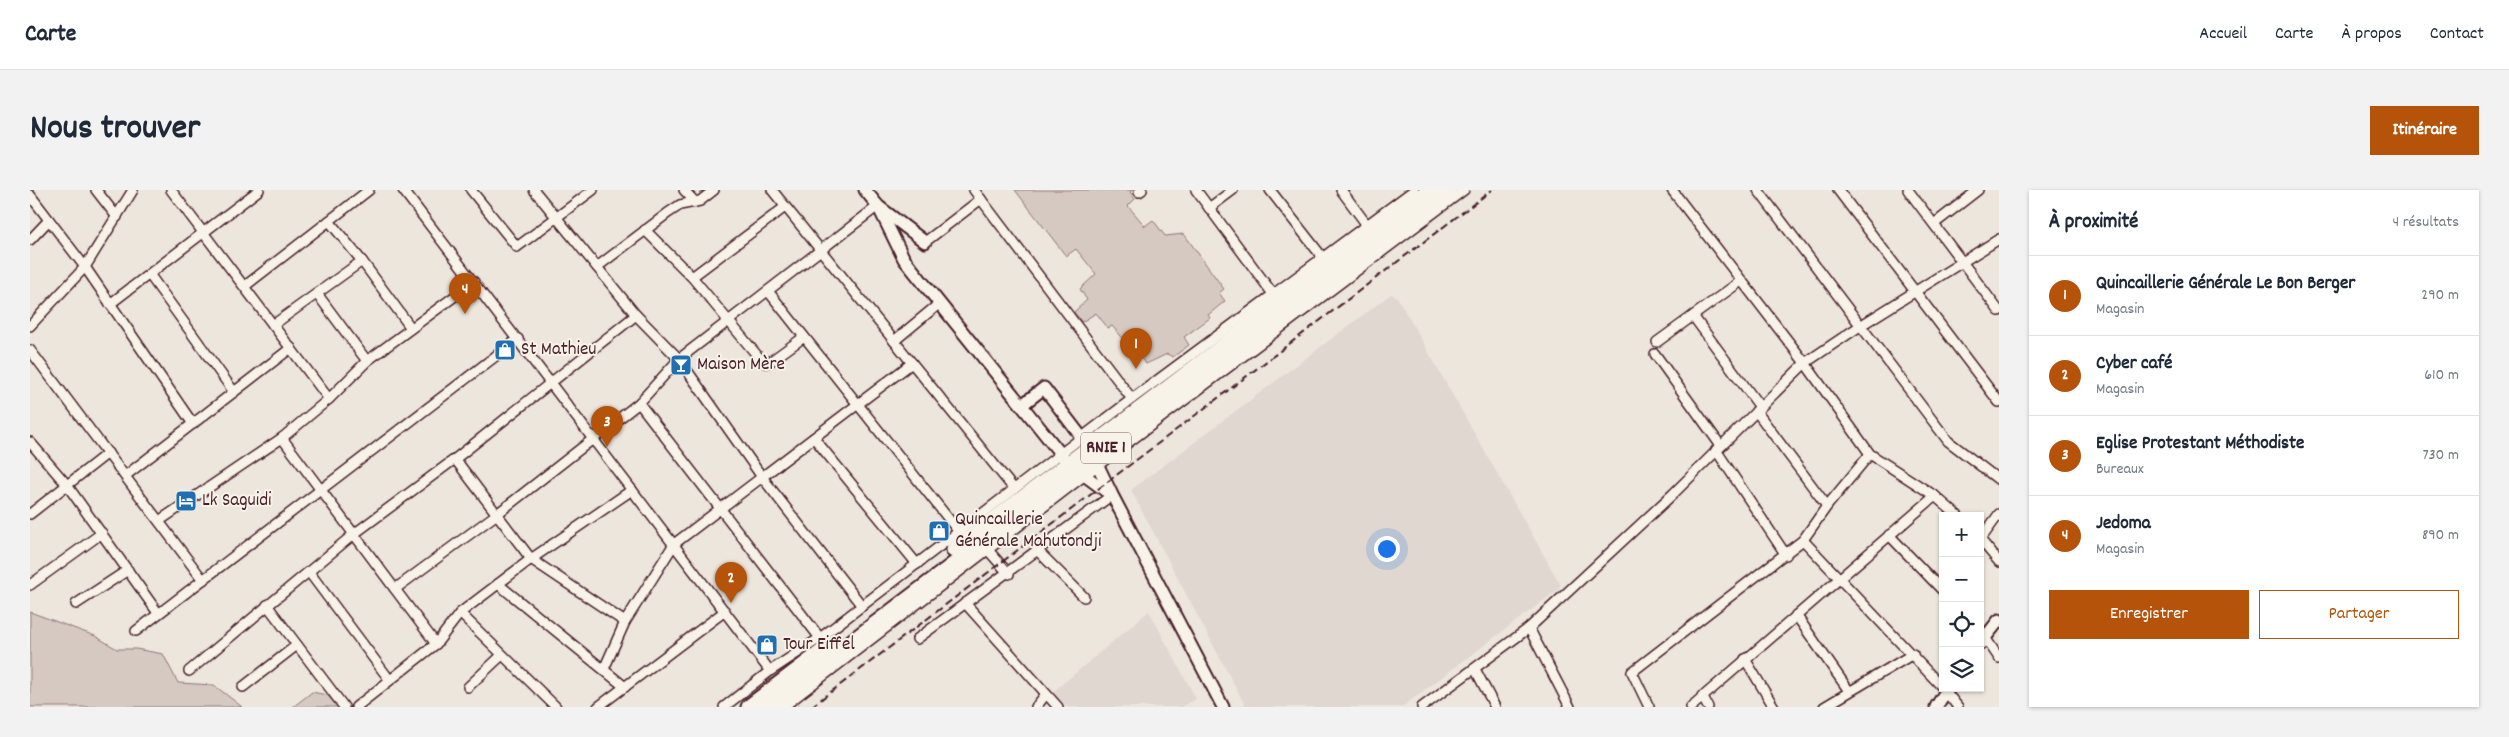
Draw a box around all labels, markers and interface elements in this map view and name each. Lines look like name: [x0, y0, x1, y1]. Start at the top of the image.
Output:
text: Carte: [25, 18, 76, 52]
text: Accueil: [2199, 22, 2247, 47]
text: Carte: [2275, 22, 2314, 47]
text: À propos: [2342, 22, 2402, 47]
text: Contact: [2430, 22, 2484, 47]
text: Nous trouver: [30, 105, 200, 155]
button: Itinéraire: [2370, 106, 2479, 155]
text: À proximité: [2049, 208, 2138, 238]
text: 4 résultats: [2392, 211, 2459, 234]
text: Quincaillerie Générale Le Bon Berger: [2096, 271, 2355, 298]
pin: 4: [449, 273, 481, 314]
text: 1: [2063, 284, 2067, 307]
text: 290 m: [2421, 284, 2459, 307]
text: Magasin: [2096, 298, 2144, 321]
pin: 1: [1120, 328, 1152, 369]
place label: St Mathieu: [521, 337, 597, 364]
shop icon: St Mathieu: [493, 338, 517, 362]
text: Cyber café: [2096, 351, 2173, 378]
place label: Maison Mère: [697, 352, 785, 379]
bar icon: Maison Mère: [669, 353, 693, 377]
text: 2: [2062, 364, 2069, 387]
text: 610 m: [2424, 364, 2459, 387]
text: Magasin: [2096, 378, 2144, 401]
pin: 3: [591, 406, 623, 447]
text: Eglise Protestant Méthodiste: [2096, 431, 2304, 458]
road number: RNIE 1: [1081, 432, 1131, 464]
text: 3: [2061, 444, 2069, 467]
text: 730 m: [2422, 444, 2459, 467]
text: Bureaux: [2096, 458, 2144, 481]
place label: Lk Saguidi: [202, 488, 272, 515]
hotel icon: Lk Saguidi: [174, 489, 198, 513]
place label: Quincaillerie Générale Mahutondji: [955, 507, 1102, 556]
text: Jedoma: [2096, 511, 2151, 538]
map controls: [1939, 512, 1984, 692]
button: +: [1939, 512, 1984, 557]
shop icon: Quincaillerie Générale Mahutondji: [927, 519, 951, 543]
text: 4: [2062, 524, 2068, 547]
text: 890 m: [2422, 524, 2459, 547]
your location: [1374, 536, 1400, 562]
text: Magasin: [2096, 538, 2144, 561]
button: −: [1939, 557, 1984, 602]
pin: 2: [715, 562, 747, 603]
button: Enregistrer: [2049, 590, 2249, 639]
button: Partager: [2259, 590, 2459, 639]
button: locate: [1939, 602, 1984, 647]
place label: Tour Eiffel: [783, 632, 855, 659]
shop icon: Tour Eiffel: [755, 633, 779, 657]
button: layers: [1939, 647, 1984, 692]

